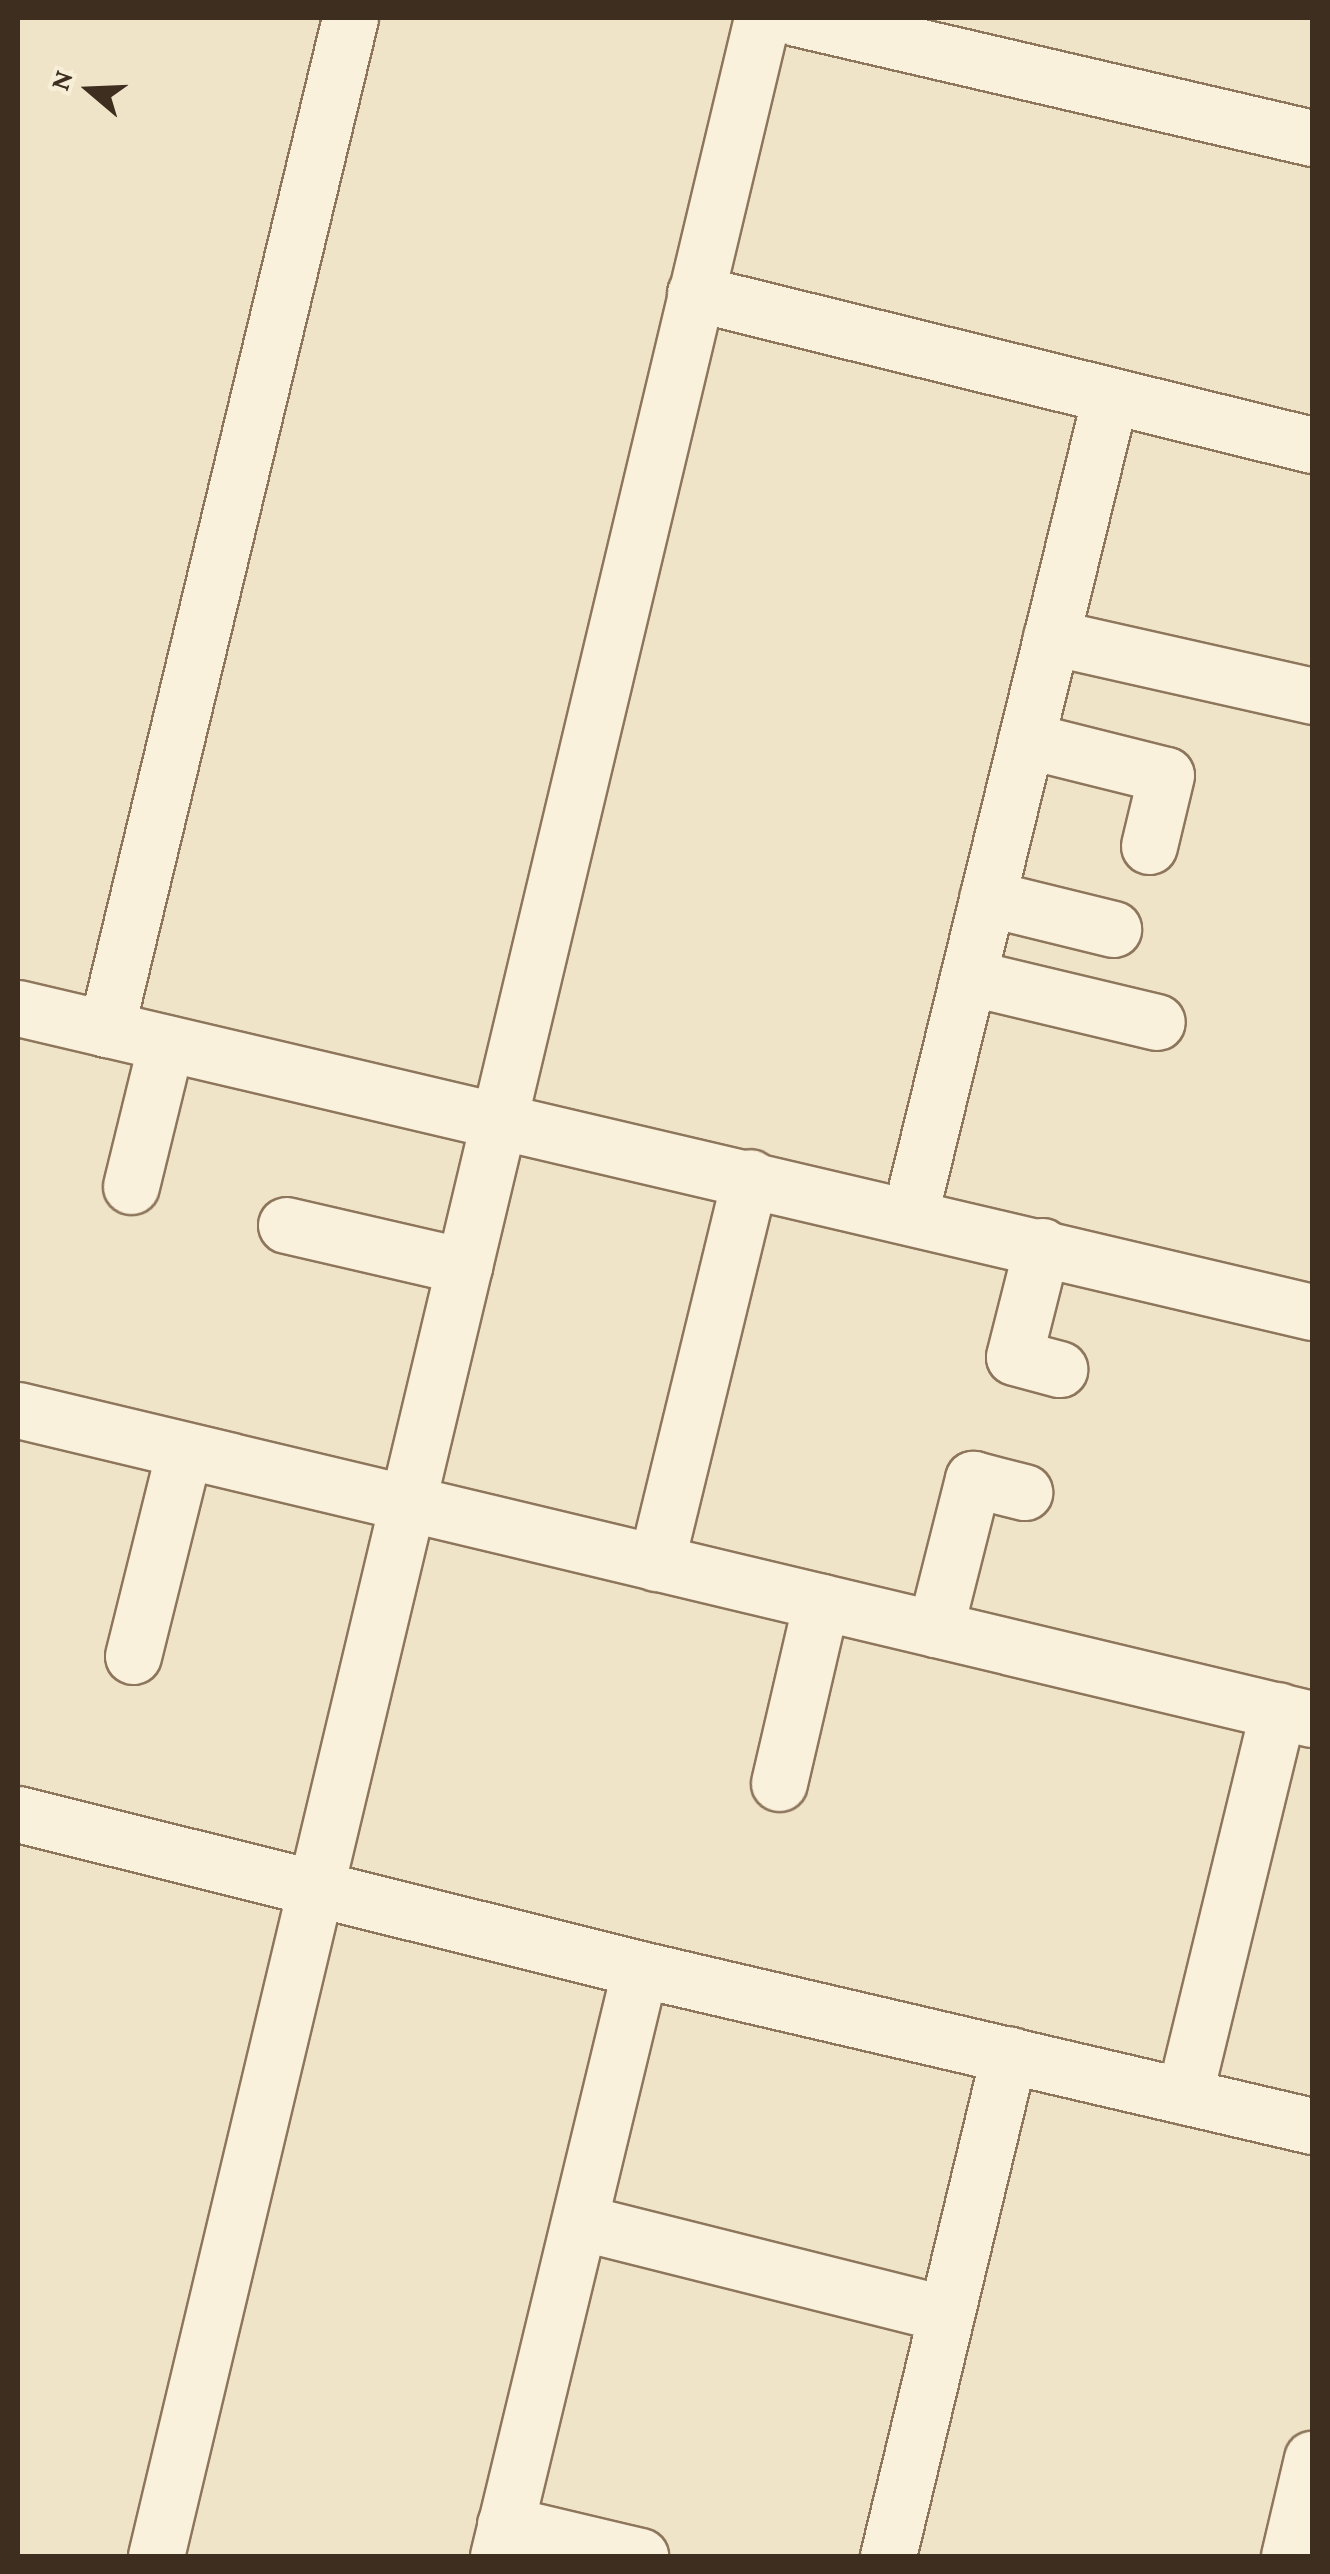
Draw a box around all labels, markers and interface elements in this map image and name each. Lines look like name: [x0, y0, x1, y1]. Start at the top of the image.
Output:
north arrow: [40, 40, 140, 140]
text: N: [43, 66, 79, 94]

